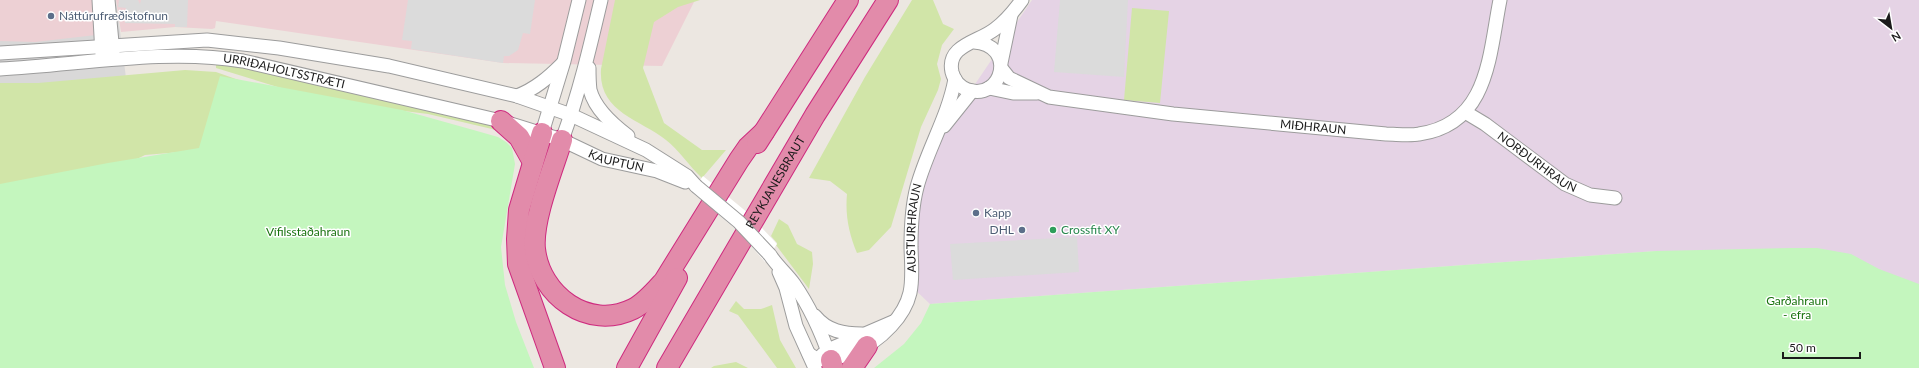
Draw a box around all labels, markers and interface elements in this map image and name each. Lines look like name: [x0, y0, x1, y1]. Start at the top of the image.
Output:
place label: Náttúrufræðistofnun: [59, 8, 168, 23]
north arrow: [1871, 8, 1911, 48]
marker: Náttúrufræðistofnun: [46, 11, 56, 21]
text: N: [1889, 29, 1903, 45]
street label: URRIÐAHOLTSSTRÆTI: [222, 50, 347, 91]
street label: MIÐHRAUN: [1279, 116, 1347, 137]
street label: NORÐURHRAUN: [1495, 128, 1579, 195]
street label: REYKJANESBRAUT: [742, 133, 808, 231]
street label: KAUPTÚN: [586, 146, 645, 175]
street label: AUSTURHRAUN: [903, 182, 925, 273]
place label: Kapp: [984, 205, 1012, 220]
marker: Kapp: [971, 208, 981, 218]
place label: DHL: [990, 222, 1014, 237]
place label: Crossfit XY: [1061, 222, 1120, 237]
park label: Vífilsstaðahraun: [266, 224, 350, 239]
marker: DHL: [1017, 225, 1027, 235]
marker: Crossfit XY: [1048, 225, 1058, 235]
park label: Garðahraun - efra: [1766, 293, 1828, 322]
scale bar: [1783, 334, 1860, 360]
text: 50 m: [1789, 340, 1816, 355]

